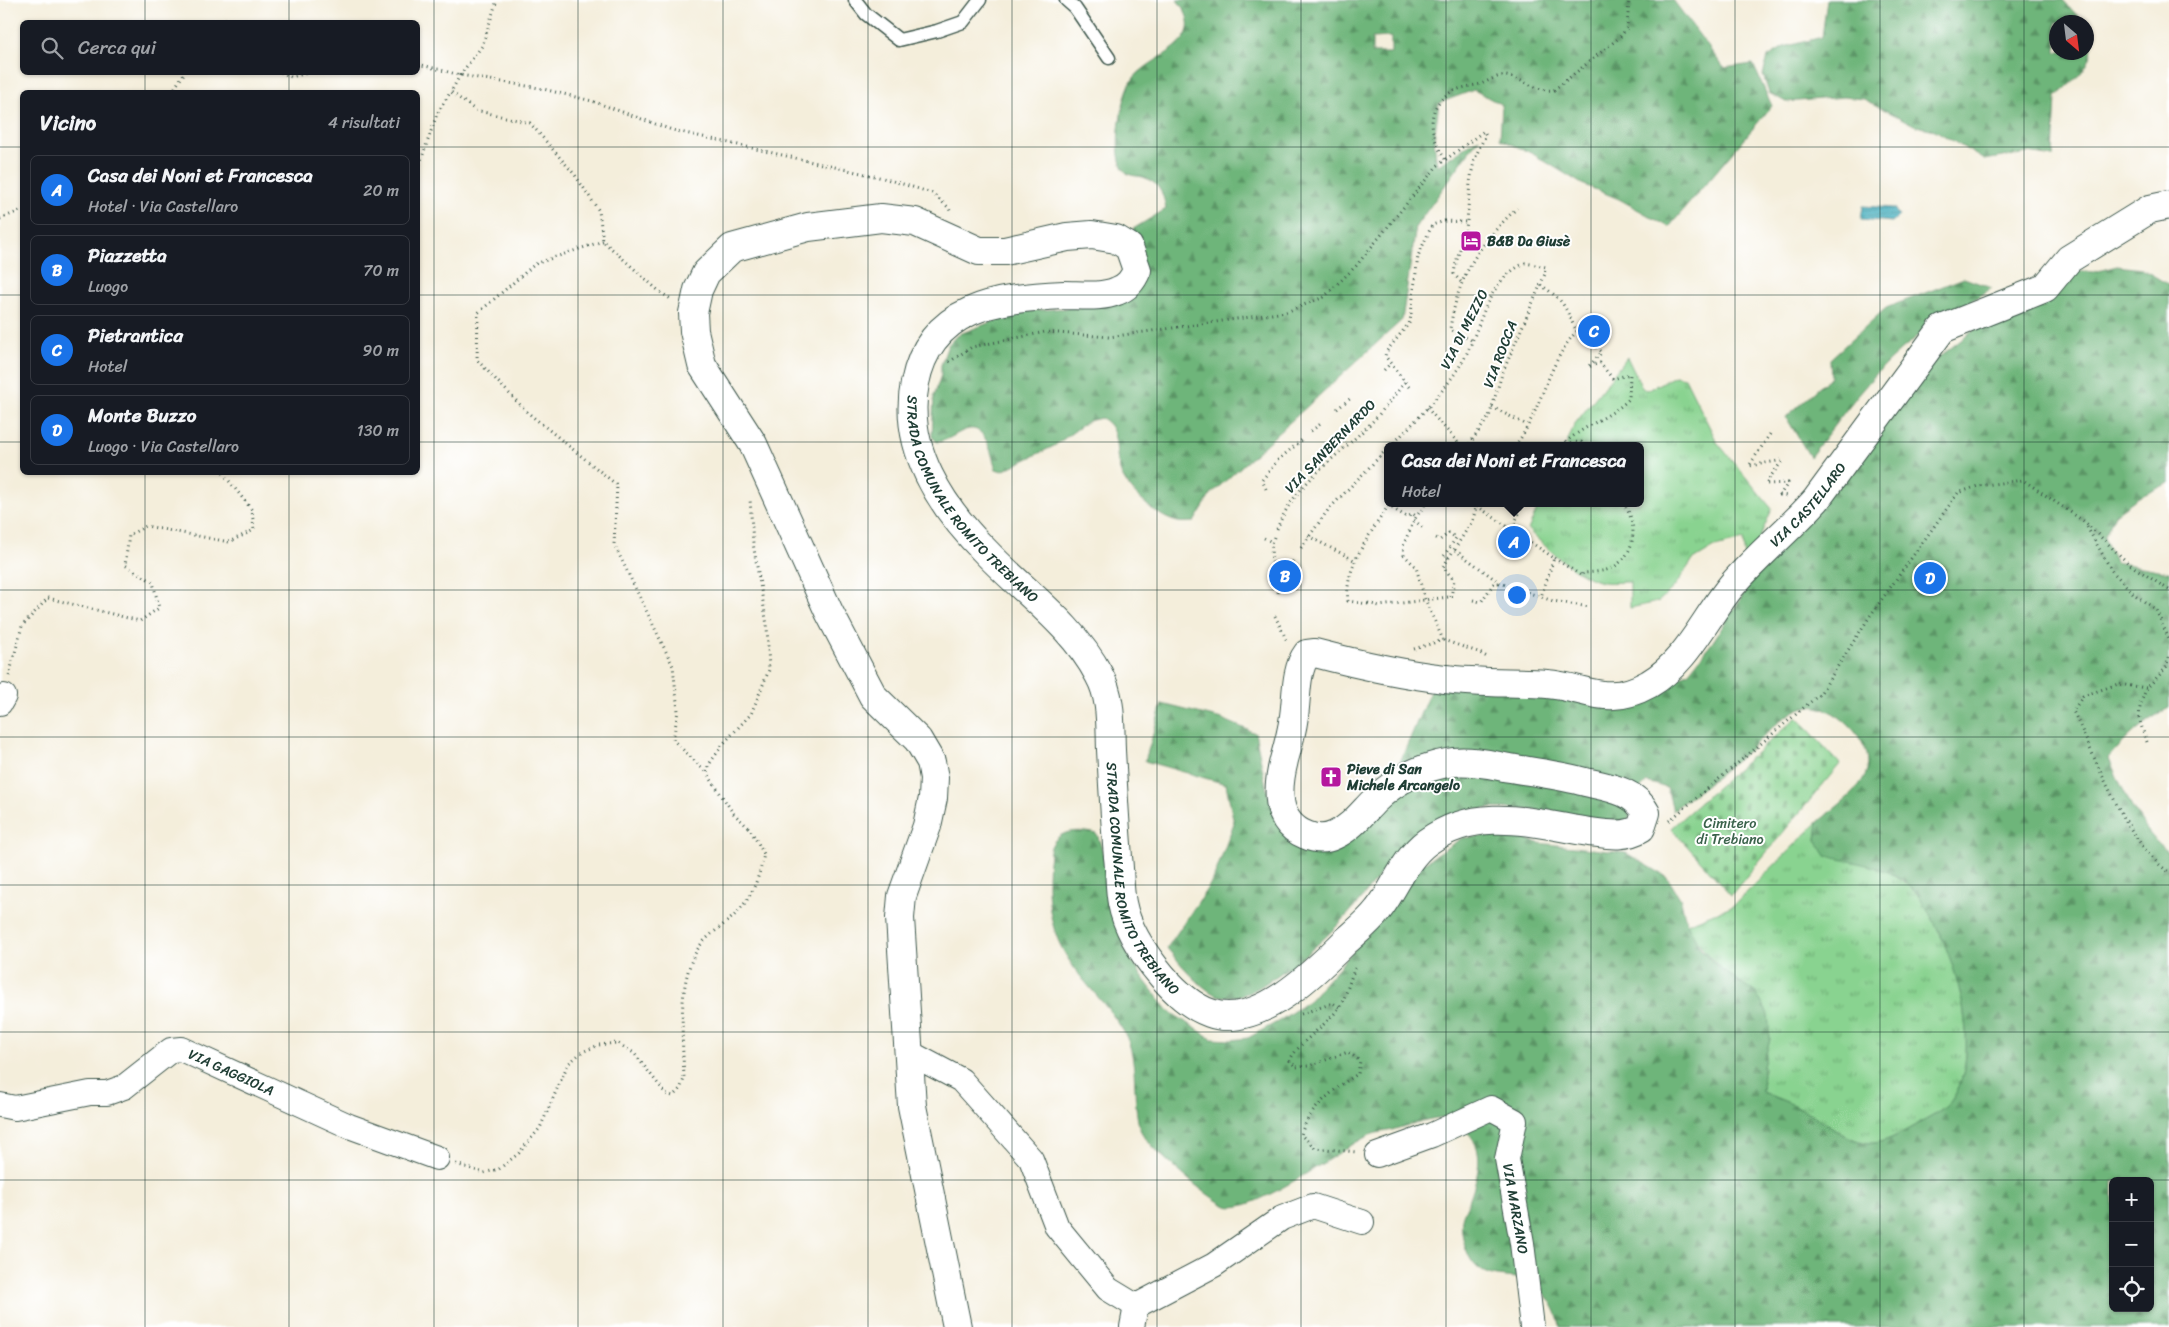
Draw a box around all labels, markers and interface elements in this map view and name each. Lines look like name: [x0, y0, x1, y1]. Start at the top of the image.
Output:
north arrow: [2049, 15, 2094, 60]
search box: [20, 20, 420, 75]
text: Cerca qui: [78, 31, 156, 64]
icon: search: [38, 34, 66, 62]
text: Vicino: [40, 104, 96, 142]
text: 4 risultati: [328, 108, 400, 137]
text: Casa dei Noni et Francesca: [88, 159, 313, 192]
text: A: [52, 176, 62, 205]
text: 20 m: [363, 176, 399, 205]
text: Hotel · Via Castellaro: [88, 192, 238, 221]
hotel icon: B&B Da Giusè: [1459, 229, 1483, 253]
place label: B&B Da Giusè: [1487, 229, 1571, 254]
text: Piazzetta: [88, 239, 167, 272]
text: B: [52, 256, 62, 285]
text: 70 m: [363, 256, 399, 285]
text: Luogo: [88, 272, 128, 301]
street label: VIA DI MEZZO: [1433, 285, 1495, 374]
pin: C: [1578, 312, 1610, 350]
street label: VIA ROCCA: [1476, 317, 1525, 392]
text: Pietrantica: [88, 319, 183, 352]
text: C: [52, 336, 62, 365]
text: 90 m: [363, 336, 399, 365]
text: Hotel: [88, 352, 127, 381]
street label: VIA SANBERNARDO: [1278, 393, 1382, 499]
street label: STRADA COMUNALE ROMITO TREBIANO: [899, 395, 1045, 609]
text: Monte Buzzo: [88, 399, 196, 432]
text: D: [52, 416, 62, 445]
text: 130 m: [357, 416, 399, 445]
text: Luogo · Via Castellaro: [88, 432, 239, 461]
popup: [1384, 442, 1644, 507]
text: Casa dei Noni et Francesca: [1402, 444, 1626, 477]
street label: VIA CASTELLARO: [1764, 457, 1853, 553]
text: Hotel: [1402, 477, 1441, 506]
pin: A: [1498, 523, 1530, 561]
pin: B: [1269, 557, 1301, 595]
pin: D: [1914, 559, 1946, 597]
your location: [1504, 582, 1530, 608]
place label: Pieve di San Michele Arcangelo: [1346, 757, 1460, 798]
street label: STRADA COMUNALE ROMITO TREBIANO: [1099, 761, 1186, 1002]
church icon: Pieve di San Michele Arcangelo: [1319, 765, 1343, 789]
park label: Cimitero di Trebiano: [1696, 811, 1764, 852]
street label: VIA GAGGIOLA: [184, 1042, 278, 1103]
street label: VIA MARZANO: [1495, 1161, 1535, 1255]
map controls: [2109, 1177, 2154, 1312]
button: +: [2109, 1177, 2154, 1222]
button: −: [2109, 1222, 2154, 1267]
button: locate: [2109, 1267, 2154, 1312]

